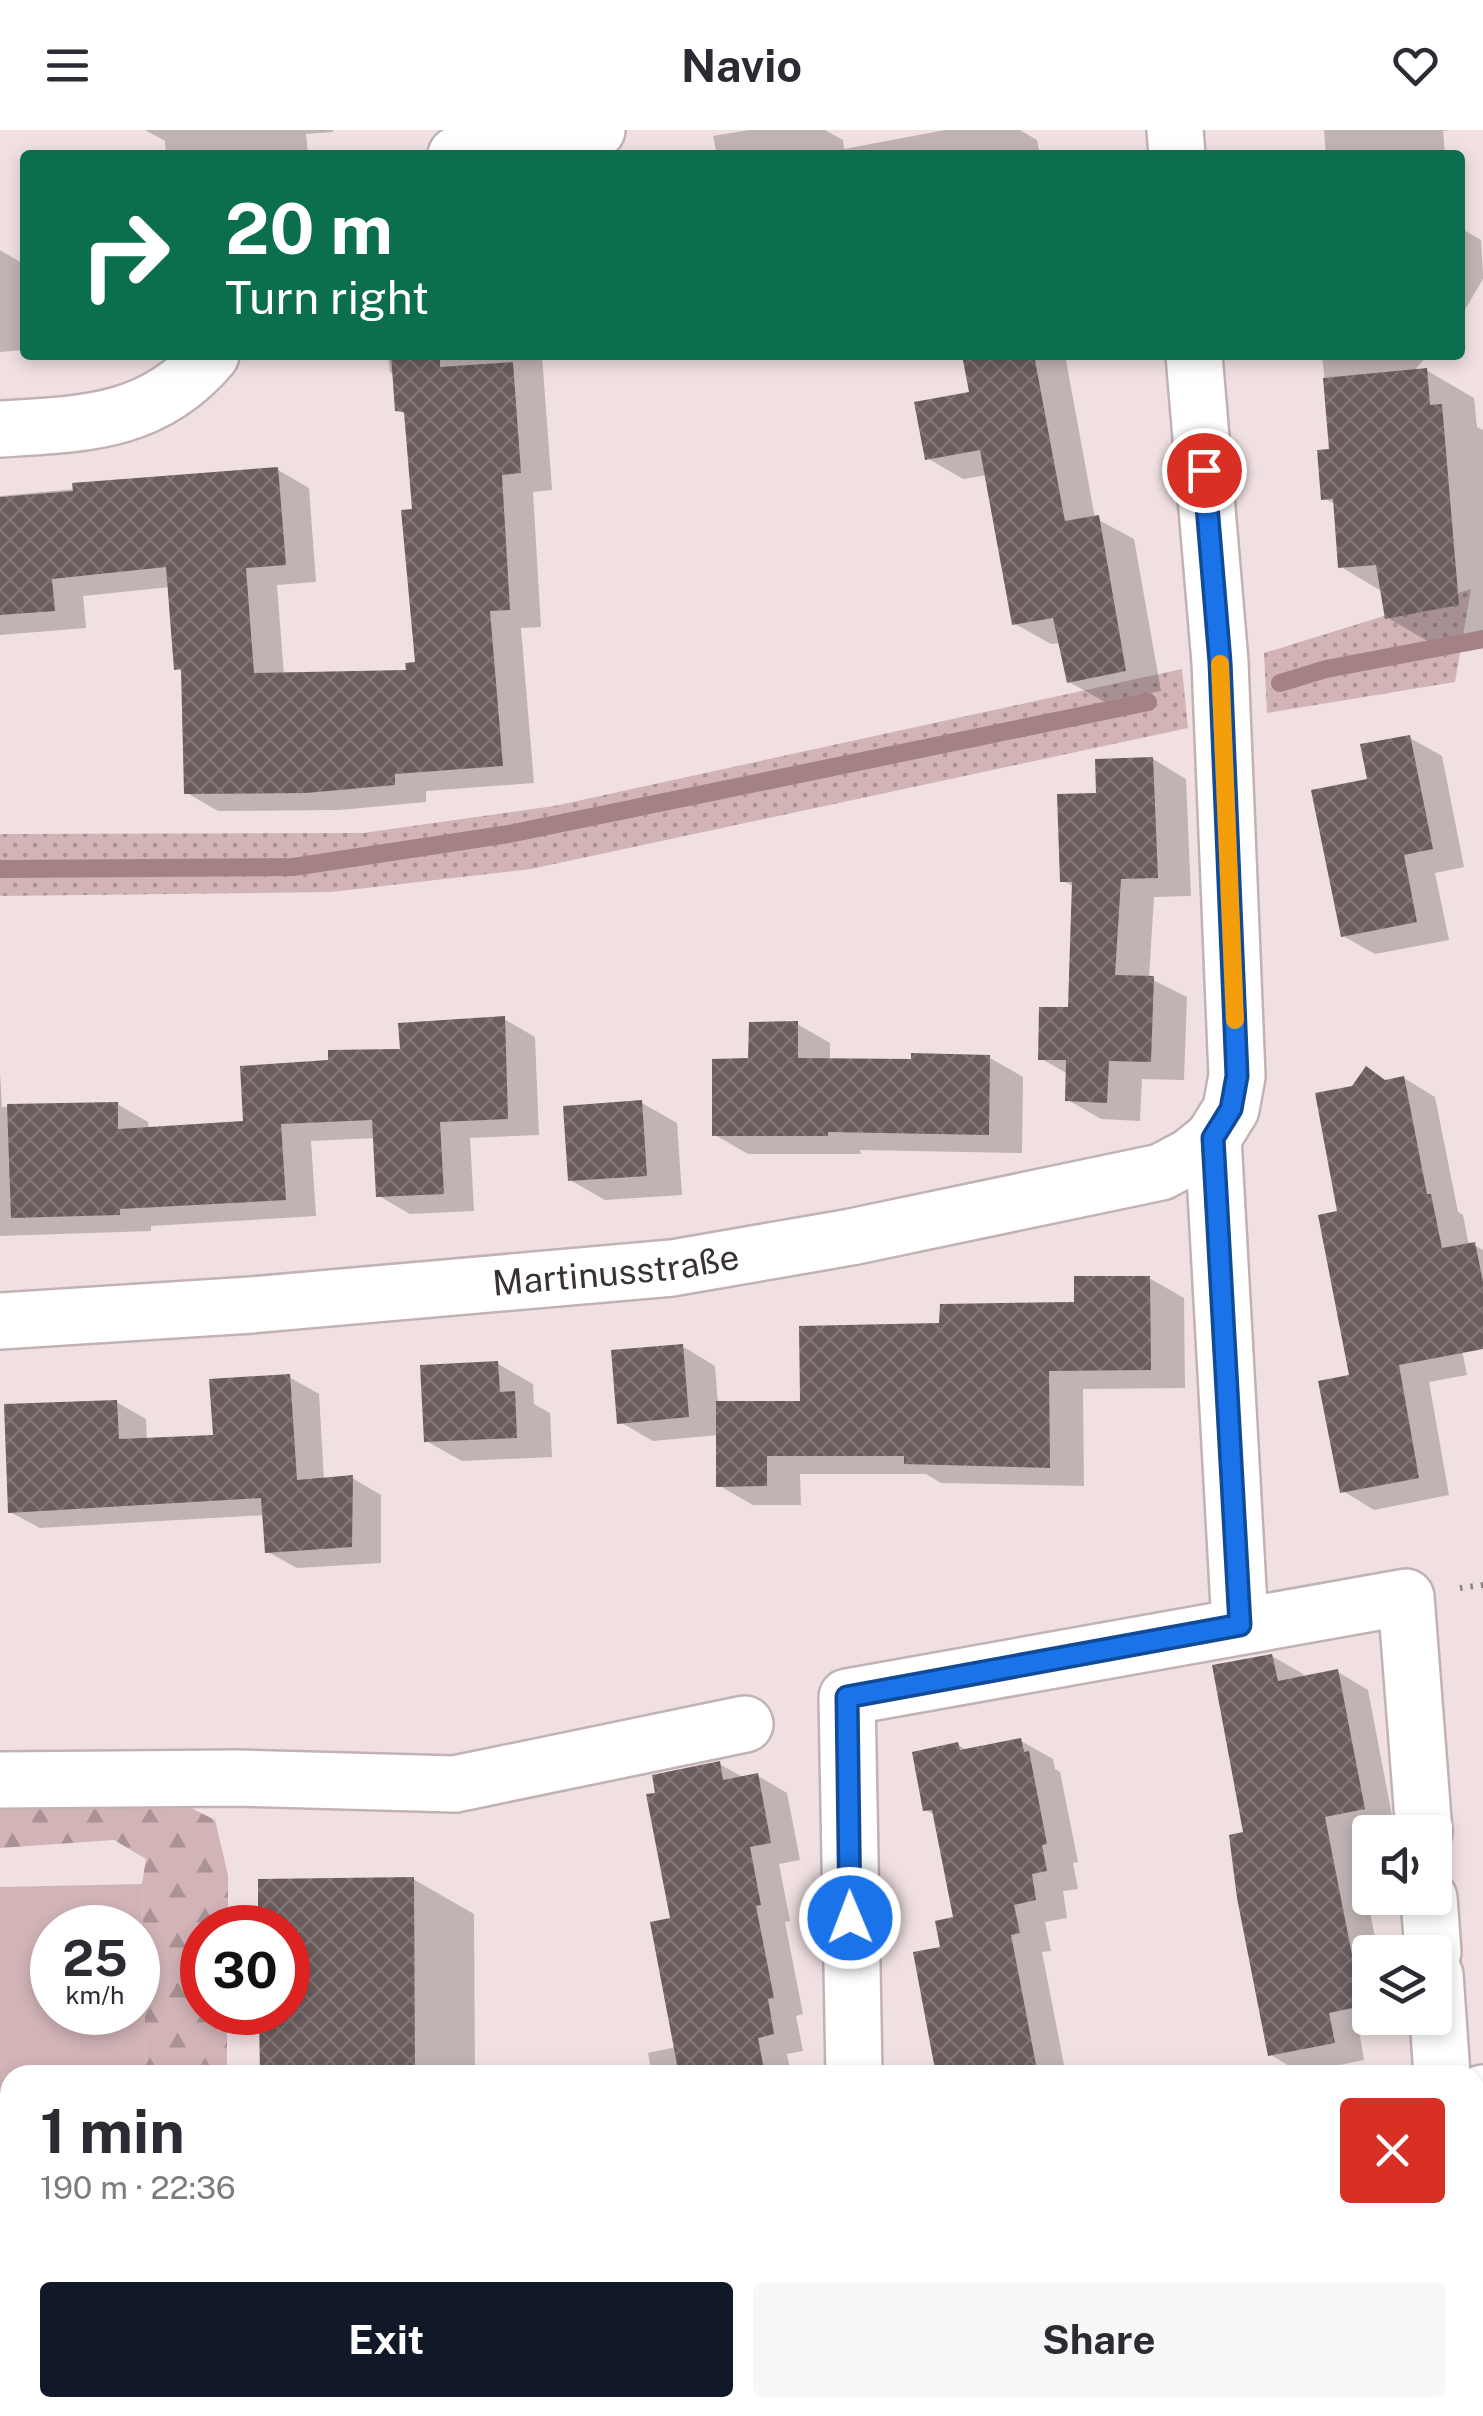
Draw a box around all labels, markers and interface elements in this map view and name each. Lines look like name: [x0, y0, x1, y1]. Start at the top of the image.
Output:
icon: menu: [40, 38, 95, 93]
icon: heart: [1388, 38, 1443, 93]
text: Navio: [681, 39, 802, 92]
text: 20 m: [225, 187, 393, 270]
icon: right: [60, 190, 190, 320]
text: Turn right: [225, 271, 429, 324]
pin: [1162, 428, 1247, 513]
icon: arrive: [1177, 443, 1232, 498]
street label: Martinusstraße: [491, 1236, 742, 1304]
map controls: [1352, 1815, 1452, 2035]
button: sound: [1352, 1815, 1452, 1915]
position arrow: [798, 1866, 902, 1970]
speed limit sign: 30: [180, 1905, 310, 2035]
text: 25: [62, 1928, 128, 1987]
button: layers: [1352, 1935, 1452, 2035]
text: km/h: [66, 1980, 124, 2010]
text: 1 min: [40, 2096, 185, 2167]
button: close: [1340, 2098, 1445, 2203]
text: 190 m · 22:36: [40, 2169, 236, 2206]
button: Exit: [40, 2282, 733, 2397]
button: Share: [753, 2282, 1445, 2397]

